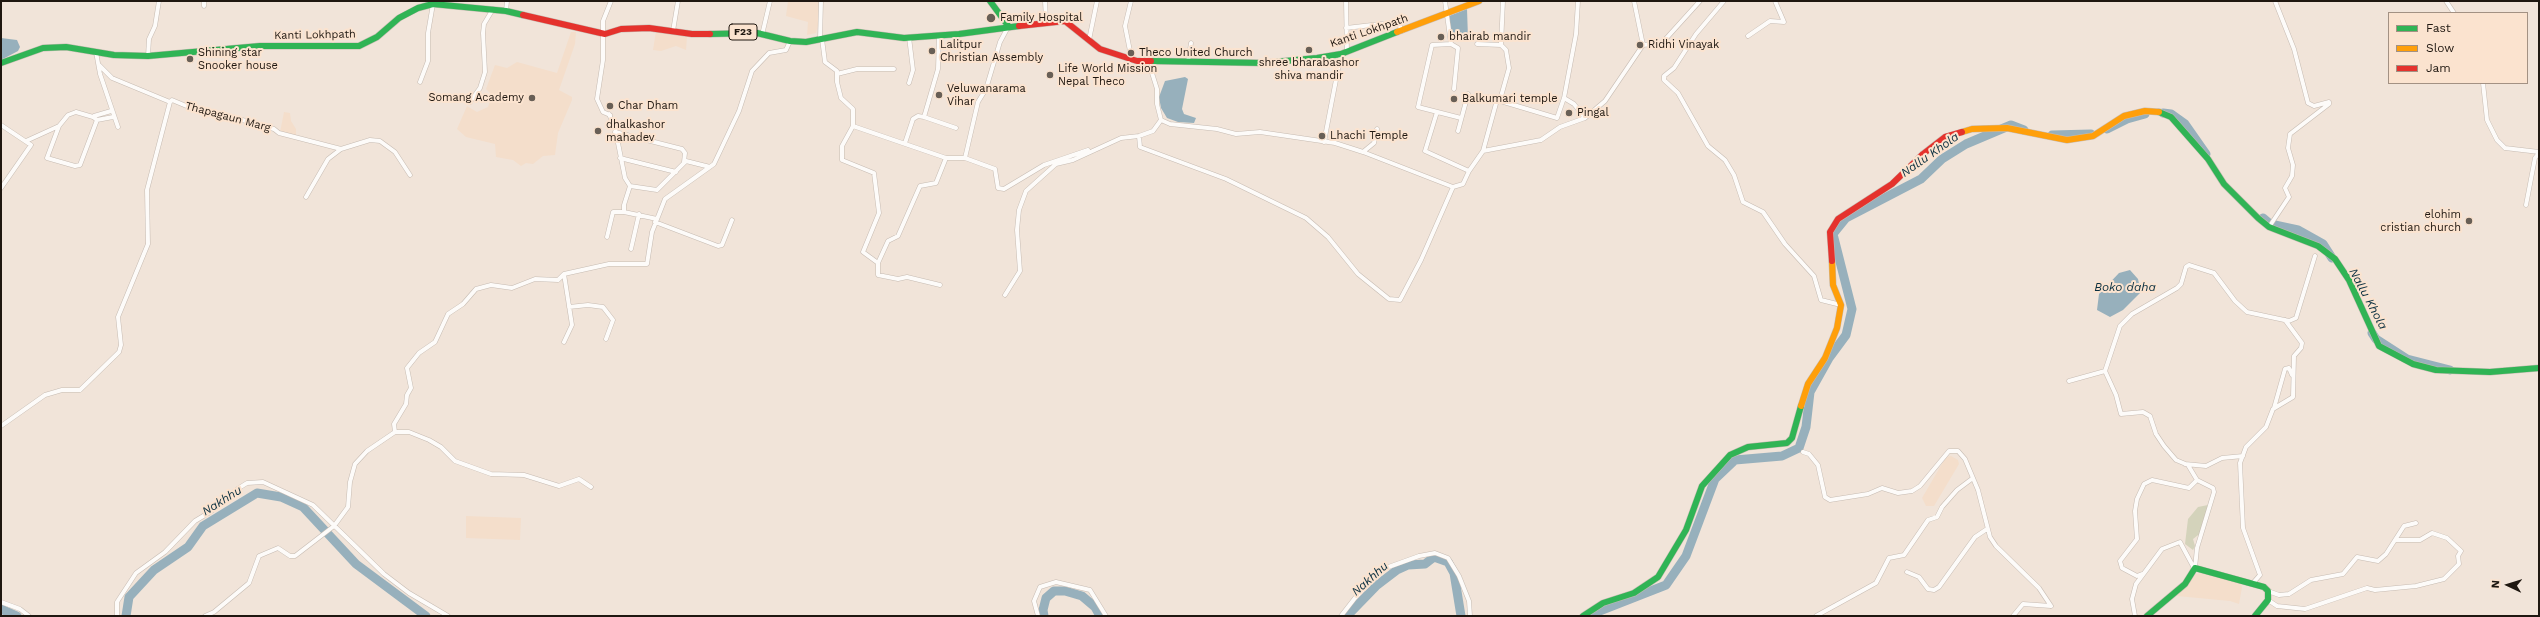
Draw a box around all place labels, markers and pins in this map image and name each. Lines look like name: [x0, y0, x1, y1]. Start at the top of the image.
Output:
place label: Family Hospital: [1000, 11, 1083, 25]
marker: Family Hospital: [985, 12, 997, 24]
place label: bhairab mandir: [1449, 30, 1531, 44]
marker: bhairab mandir: [1436, 32, 1446, 42]
place label: Lalitpur Christian Assembly: [940, 38, 1043, 64]
place label: Ridhi Vinayak: [1648, 38, 1719, 52]
marker: Ridhi Vinayak: [1635, 40, 1645, 50]
marker: shree bharabashor shiva mandir: [1304, 45, 1314, 55]
place label: Shining star Snooker house: [198, 46, 278, 72]
marker: Lalitpur Christian Assembly: [927, 46, 937, 56]
place label: Theco United Church: [1139, 46, 1253, 60]
marker: Theco United Church: [1126, 48, 1136, 58]
marker: Shining star Snooker house: [185, 54, 195, 64]
place label: shree bharabashor shiva mandir: [1259, 56, 1359, 82]
place label: Life World Mission Nepal Theco: [1058, 62, 1157, 88]
marker: Life World Mission Nepal Theco: [1045, 70, 1055, 80]
place label: Veluwanarama Vihar: [947, 82, 1026, 108]
marker: Veluwanarama Vihar: [934, 90, 944, 100]
place label: Somang Academy: [428, 91, 524, 105]
place label: Balkumari temple: [1462, 92, 1558, 106]
marker: Somang Academy: [527, 93, 537, 103]
marker: Balkumari temple: [1449, 94, 1459, 104]
place label: Char Dham: [618, 99, 678, 113]
marker: Char Dham: [605, 101, 615, 111]
place label: Pingal: [1577, 106, 1609, 120]
marker: Pingal: [1564, 108, 1574, 118]
place label: dhalkashor mahadev: [606, 118, 665, 144]
marker: dhalkashor mahadev: [593, 126, 603, 136]
place label: Lhachi Temple: [1330, 129, 1408, 143]
marker: Lhachi Temple: [1317, 131, 1327, 141]
place label: elohim cristian church: [2380, 208, 2461, 234]
marker: elohim cristian church: [2464, 216, 2474, 226]

